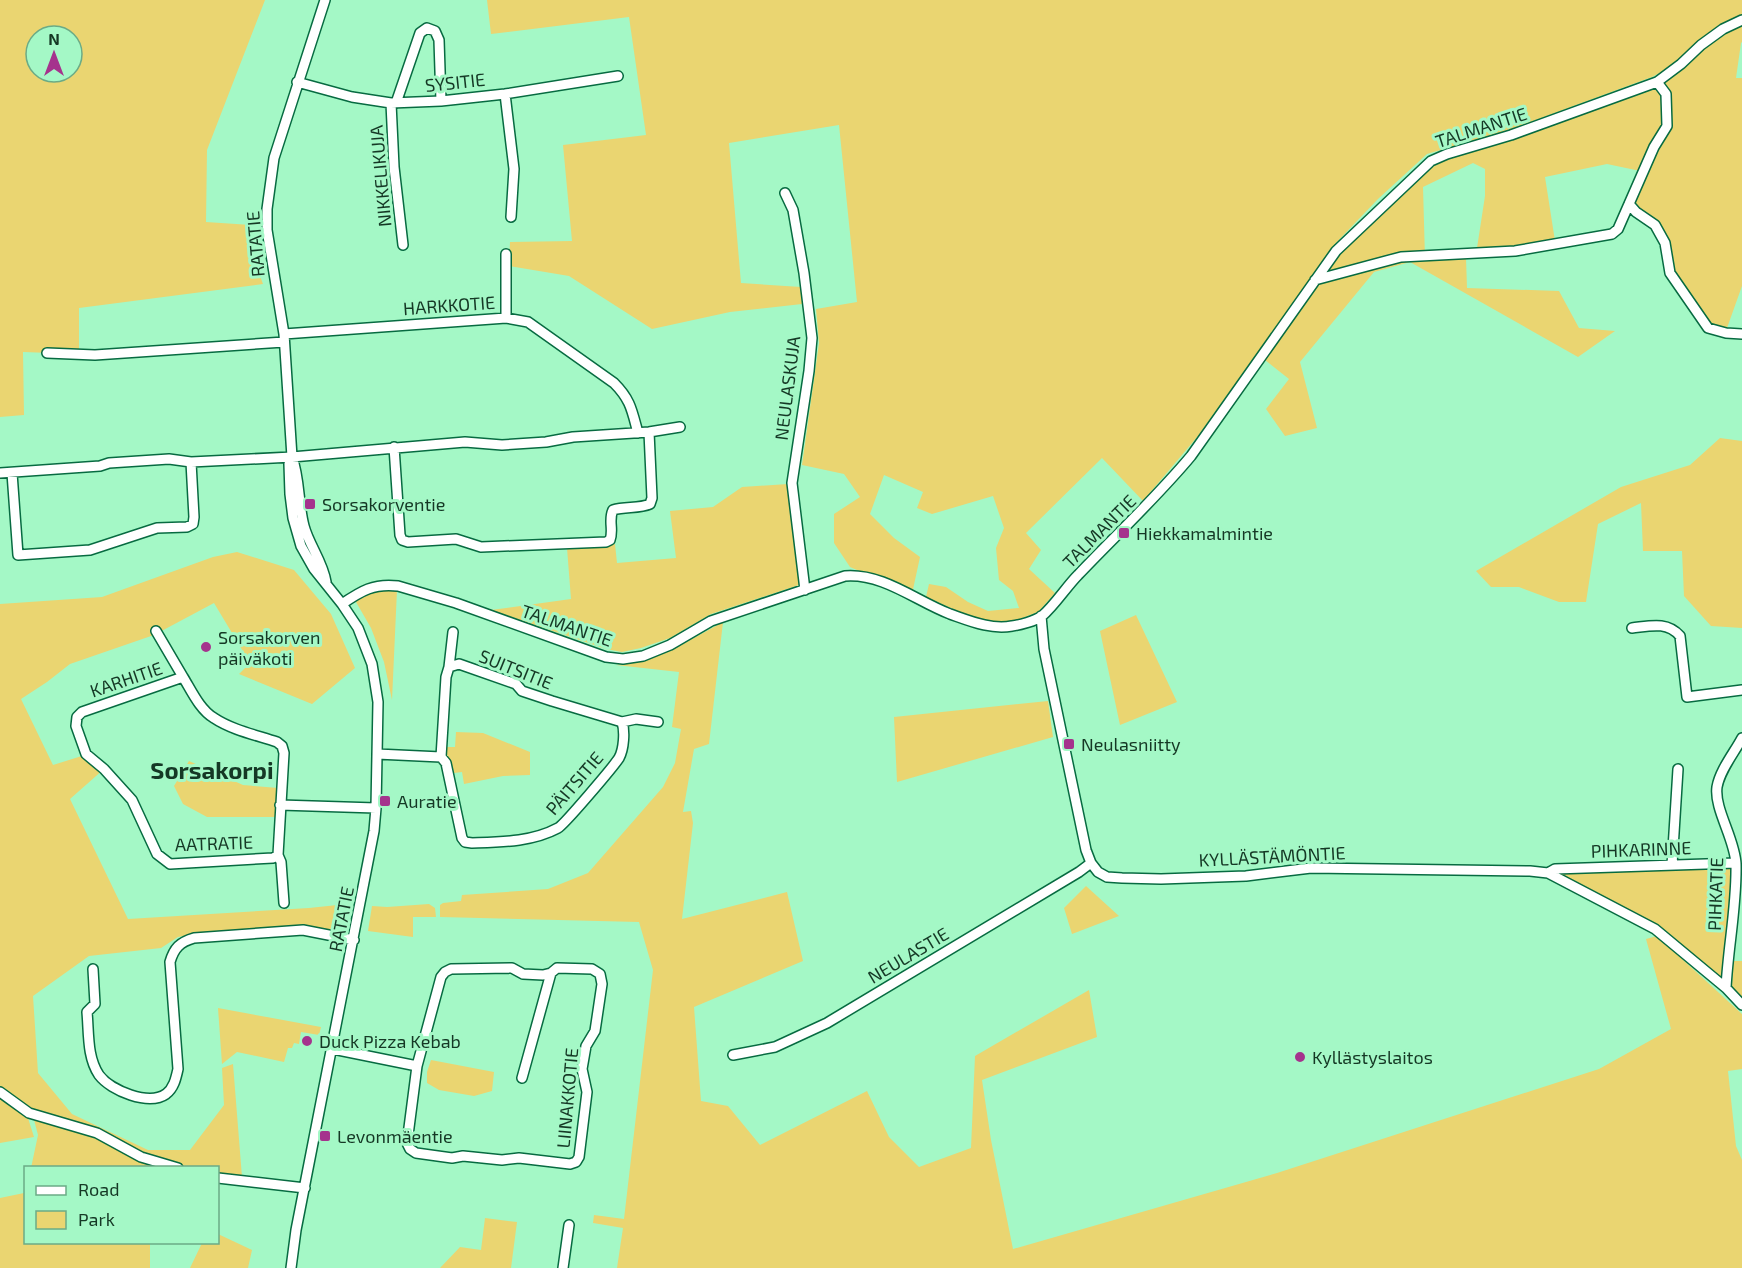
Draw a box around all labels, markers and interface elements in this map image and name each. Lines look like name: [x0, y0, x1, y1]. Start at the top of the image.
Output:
north arrow: [24, 24, 84, 84]
text: N: [48, 29, 60, 48]
street label: SYSITIE: [424, 68, 486, 96]
street label: TALMANTIE: [1433, 102, 1529, 152]
street label: NIKKELIKUJA: [365, 123, 395, 228]
street label: RATATIE: [241, 210, 269, 278]
street label: HARKKOTIE: [402, 291, 496, 319]
street label: NEULASKUJA: [770, 334, 804, 441]
street label: TALMANTIE: [1058, 490, 1140, 572]
place label: Sorsakorventie: [322, 493, 445, 515]
marker: Sorsakorventie: [303, 497, 317, 511]
place label: Hiekkamalmintie: [1136, 522, 1273, 544]
marker: Hiekkamalmintie: [1117, 526, 1131, 540]
street label: TALMANTIE: [519, 599, 615, 651]
place label: Sorsakorven päiväkoti: [218, 626, 320, 669]
marker: Sorsakorven päiväkoti: [199, 640, 213, 654]
street label: SUITSITIE: [476, 644, 556, 694]
street label: KARHITIE: [87, 656, 165, 702]
place label: Neulasniitty: [1081, 733, 1181, 755]
marker: Neulasniitty: [1062, 737, 1076, 751]
street label: PÄITSITIE: [541, 747, 607, 819]
district label: Sorsakorpi: [150, 755, 274, 784]
place label: Auratie: [397, 790, 457, 812]
marker: Auratie: [378, 794, 392, 808]
street label: AATRATIE: [174, 831, 254, 855]
street label: PIHKARINNE: [1590, 836, 1692, 862]
street label: KYLLÄSTÄMÖNTIE: [1198, 841, 1346, 871]
street label: PIHKATIE: [1703, 857, 1727, 931]
street label: RATATIE: [324, 884, 358, 954]
street label: NEULASTIE: [864, 922, 952, 988]
place label: Duck Pizza Kebab: [319, 1030, 461, 1052]
marker: Duck Pizza Kebab: [300, 1034, 314, 1048]
place label: Kyllästyslaitos: [1312, 1046, 1433, 1068]
street label: LIINAKKOTIE: [552, 1047, 582, 1149]
marker: Kyllästyslaitos: [1293, 1050, 1307, 1064]
place label: Levonmäentie: [337, 1125, 453, 1147]
marker: Levonmäentie: [318, 1129, 332, 1143]
legend: [24, 1166, 219, 1244]
text: Road: [78, 1178, 119, 1200]
text: Park: [78, 1208, 115, 1230]

